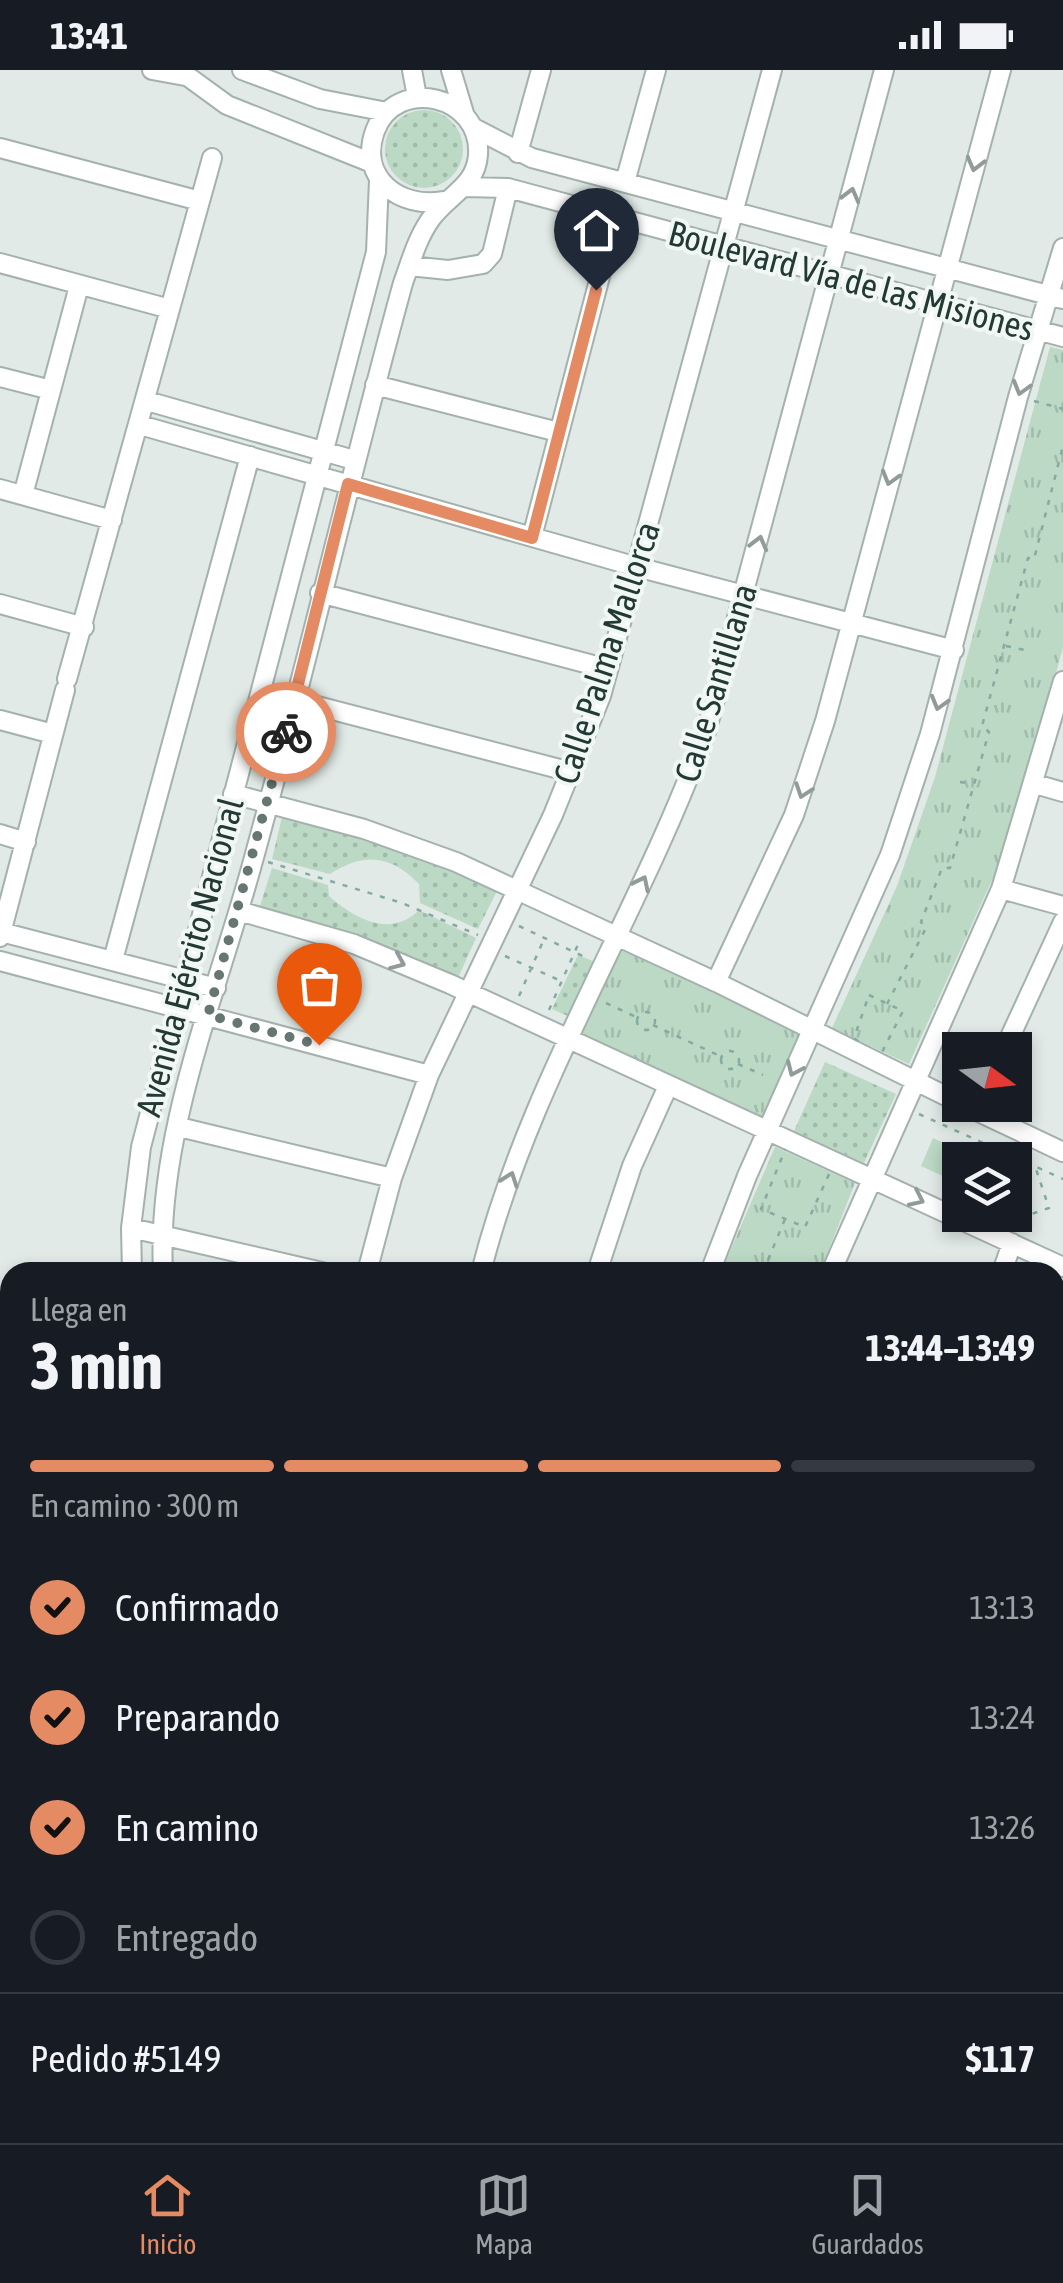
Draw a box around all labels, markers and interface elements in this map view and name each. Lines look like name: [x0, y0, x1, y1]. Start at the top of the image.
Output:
text: 13:41: [50, 14, 128, 57]
one-way arrow: [966, 155, 987, 172]
one-way arrow: [840, 187, 861, 204]
pin: [554, 188, 639, 291]
icon: home: [569, 203, 624, 258]
street label: Boulevard Vía de las Misiones: [664, 212, 1038, 348]
one-way arrow: [1012, 379, 1033, 396]
one-way arrow: [880, 469, 901, 486]
street label: Calle Palma Mallorca: [545, 517, 667, 789]
one-way arrow: [747, 535, 768, 552]
street label: Calle Santillana: [666, 579, 764, 787]
courier: [236, 682, 336, 782]
one-way arrow: [930, 693, 951, 710]
icon: bike: [259, 705, 314, 760]
one-way arrow: [794, 781, 814, 798]
street label: Avenida Ejército Nacional: [127, 793, 251, 1120]
one-way arrow: [630, 875, 650, 893]
pin: [277, 943, 362, 1046]
one-way arrow: [388, 950, 406, 970]
icon: bag: [292, 958, 347, 1013]
north arrow: [942, 1032, 1032, 1122]
map controls: [942, 1032, 1032, 1232]
one-way arrow: [786, 1059, 806, 1077]
button: layers: [942, 1142, 1032, 1232]
one-way arrow: [498, 1172, 518, 1189]
one-way arrow: [907, 1187, 925, 1207]
text: Llega en: [30, 1291, 128, 1328]
text: 13:44–13:49: [865, 1326, 1035, 1369]
text: 3 min: [30, 1328, 163, 1403]
text: En camino · 300 m: [30, 1487, 239, 1524]
icon: check: [30, 1580, 85, 1635]
text: Confirmado: [115, 1586, 280, 1629]
text: 13:13: [969, 1589, 1035, 1626]
icon: check: [30, 1690, 85, 1745]
text: Preparando: [115, 1696, 280, 1739]
text: 13:24: [969, 1699, 1035, 1736]
icon: check: [30, 1800, 85, 1855]
text: En camino: [115, 1806, 259, 1849]
text: 13:26: [969, 1809, 1035, 1846]
text: Entregado: [115, 1916, 258, 1959]
text: Pedido #5149: [30, 2037, 221, 2080]
text: $117: [965, 2037, 1035, 2080]
tab: Inicio: [139, 2168, 196, 2260]
tab: Mapa: [475, 2168, 533, 2260]
tab: Guardados: [811, 2168, 924, 2260]

